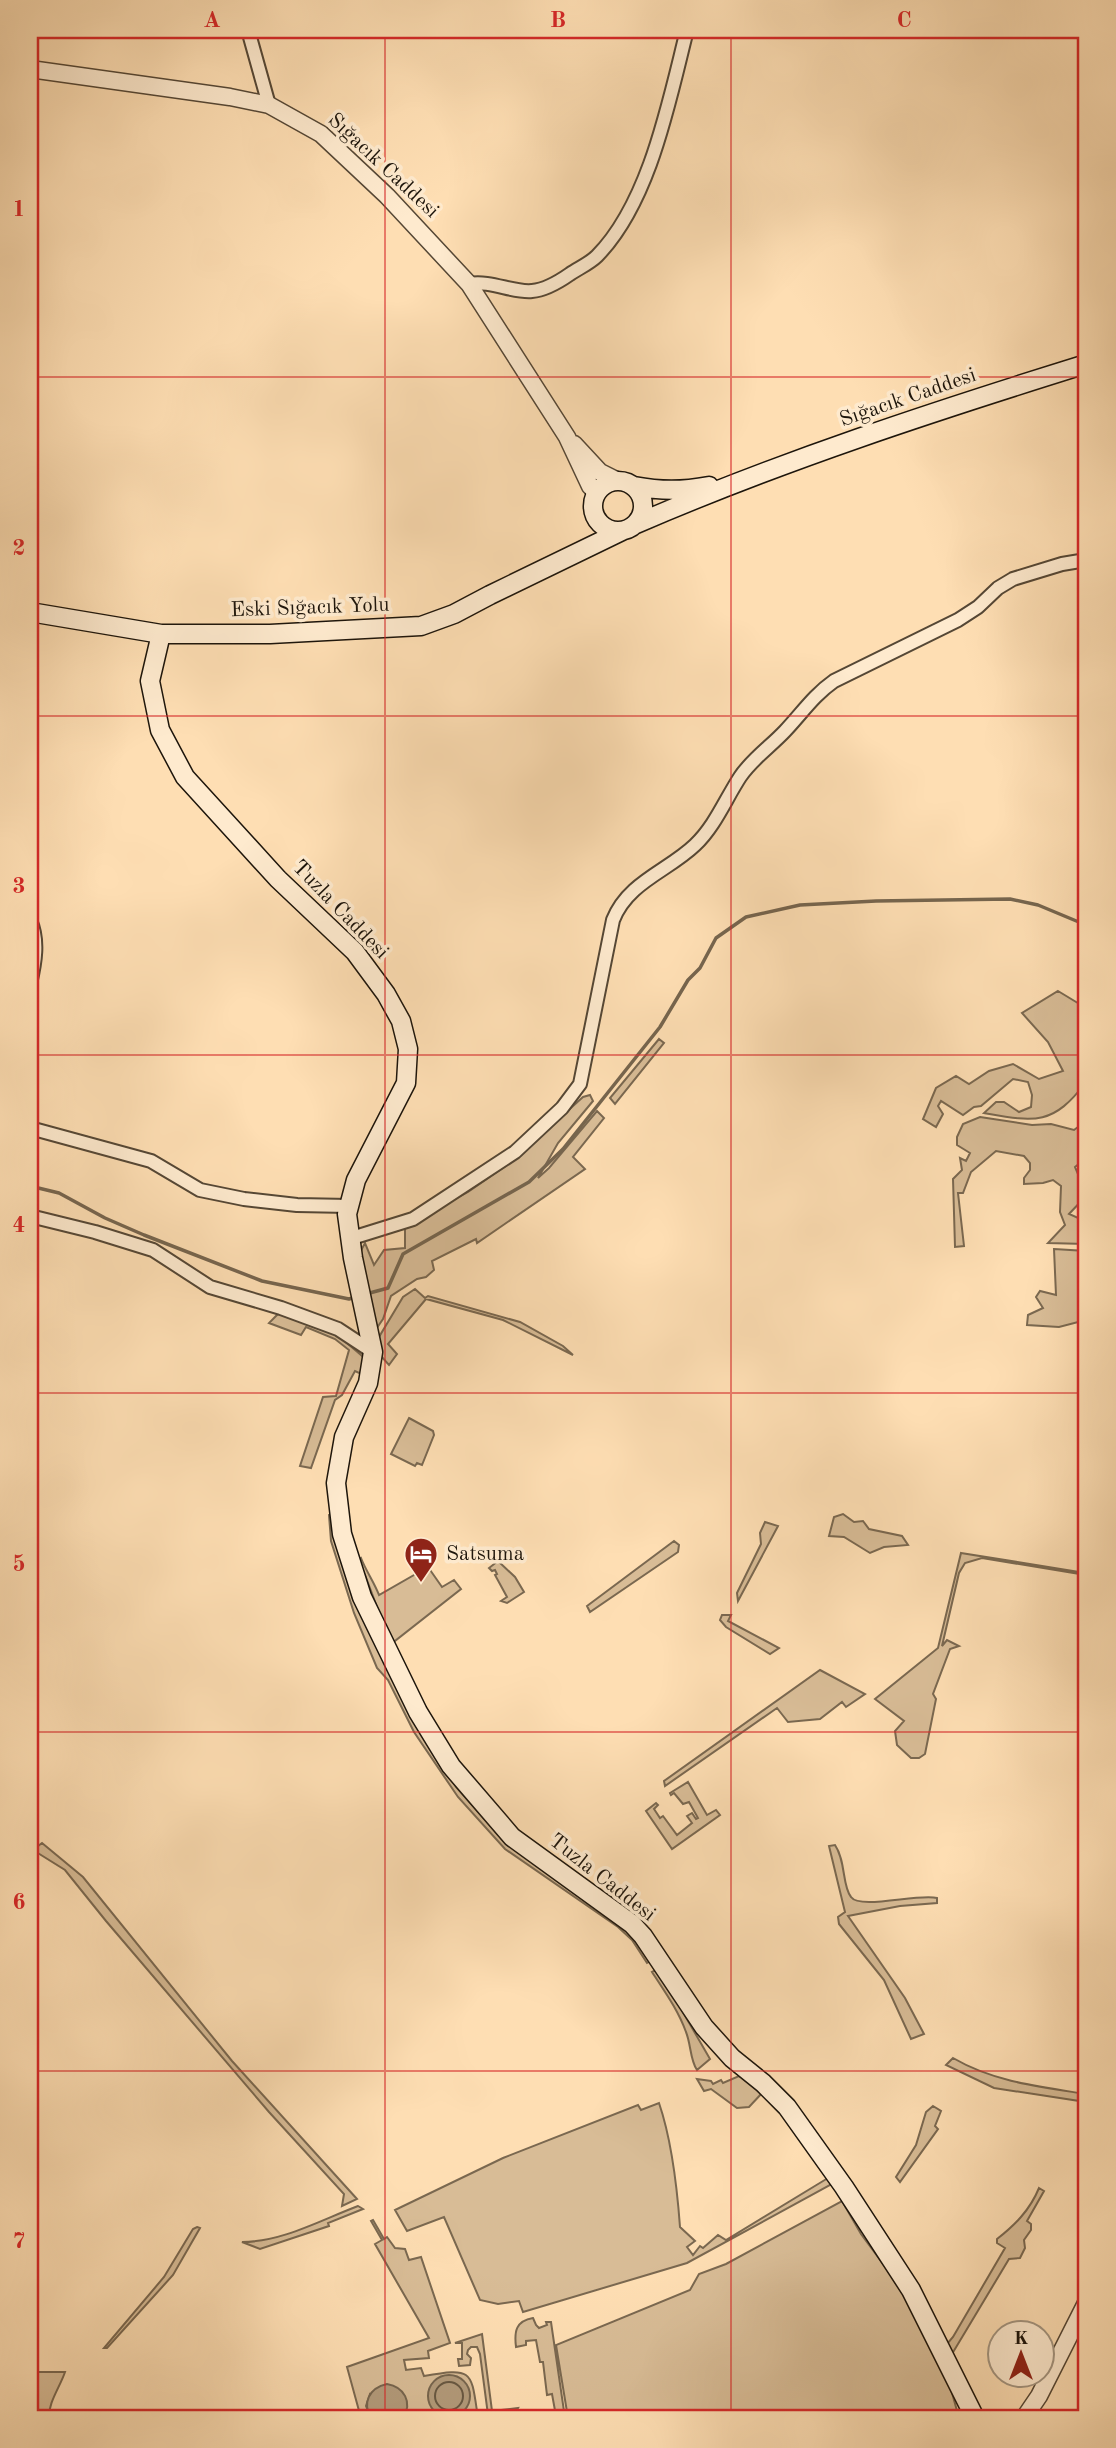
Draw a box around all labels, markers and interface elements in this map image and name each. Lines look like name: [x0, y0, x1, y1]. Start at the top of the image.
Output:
text: A: [203, 9, 221, 32]
text: B: [550, 9, 566, 32]
text: C: [896, 9, 912, 32]
street label: Sığacık Caddesi: [324, 110, 442, 222]
text: 1: [12, 198, 26, 221]
street label: Sığacık Caddesi: [837, 365, 979, 431]
text: 2: [12, 537, 26, 560]
street label: Eski Sığacık Yolu: [230, 595, 390, 621]
street label: Tuzla Caddesi: [288, 857, 392, 963]
text: 3: [12, 875, 26, 898]
text: 4: [12, 1214, 26, 1237]
hotel icon: Satsuma: [402, 1535, 440, 1584]
place label: Satsuma: [446, 1544, 524, 1565]
text: 5: [12, 1553, 26, 1576]
street label: Tuzla Caddesi: [545, 1830, 659, 1926]
text: 6: [12, 1891, 26, 1914]
text: 7: [12, 2230, 26, 2253]
north arrow: [986, 2318, 1056, 2388]
text: K: [1014, 2330, 1029, 2349]

